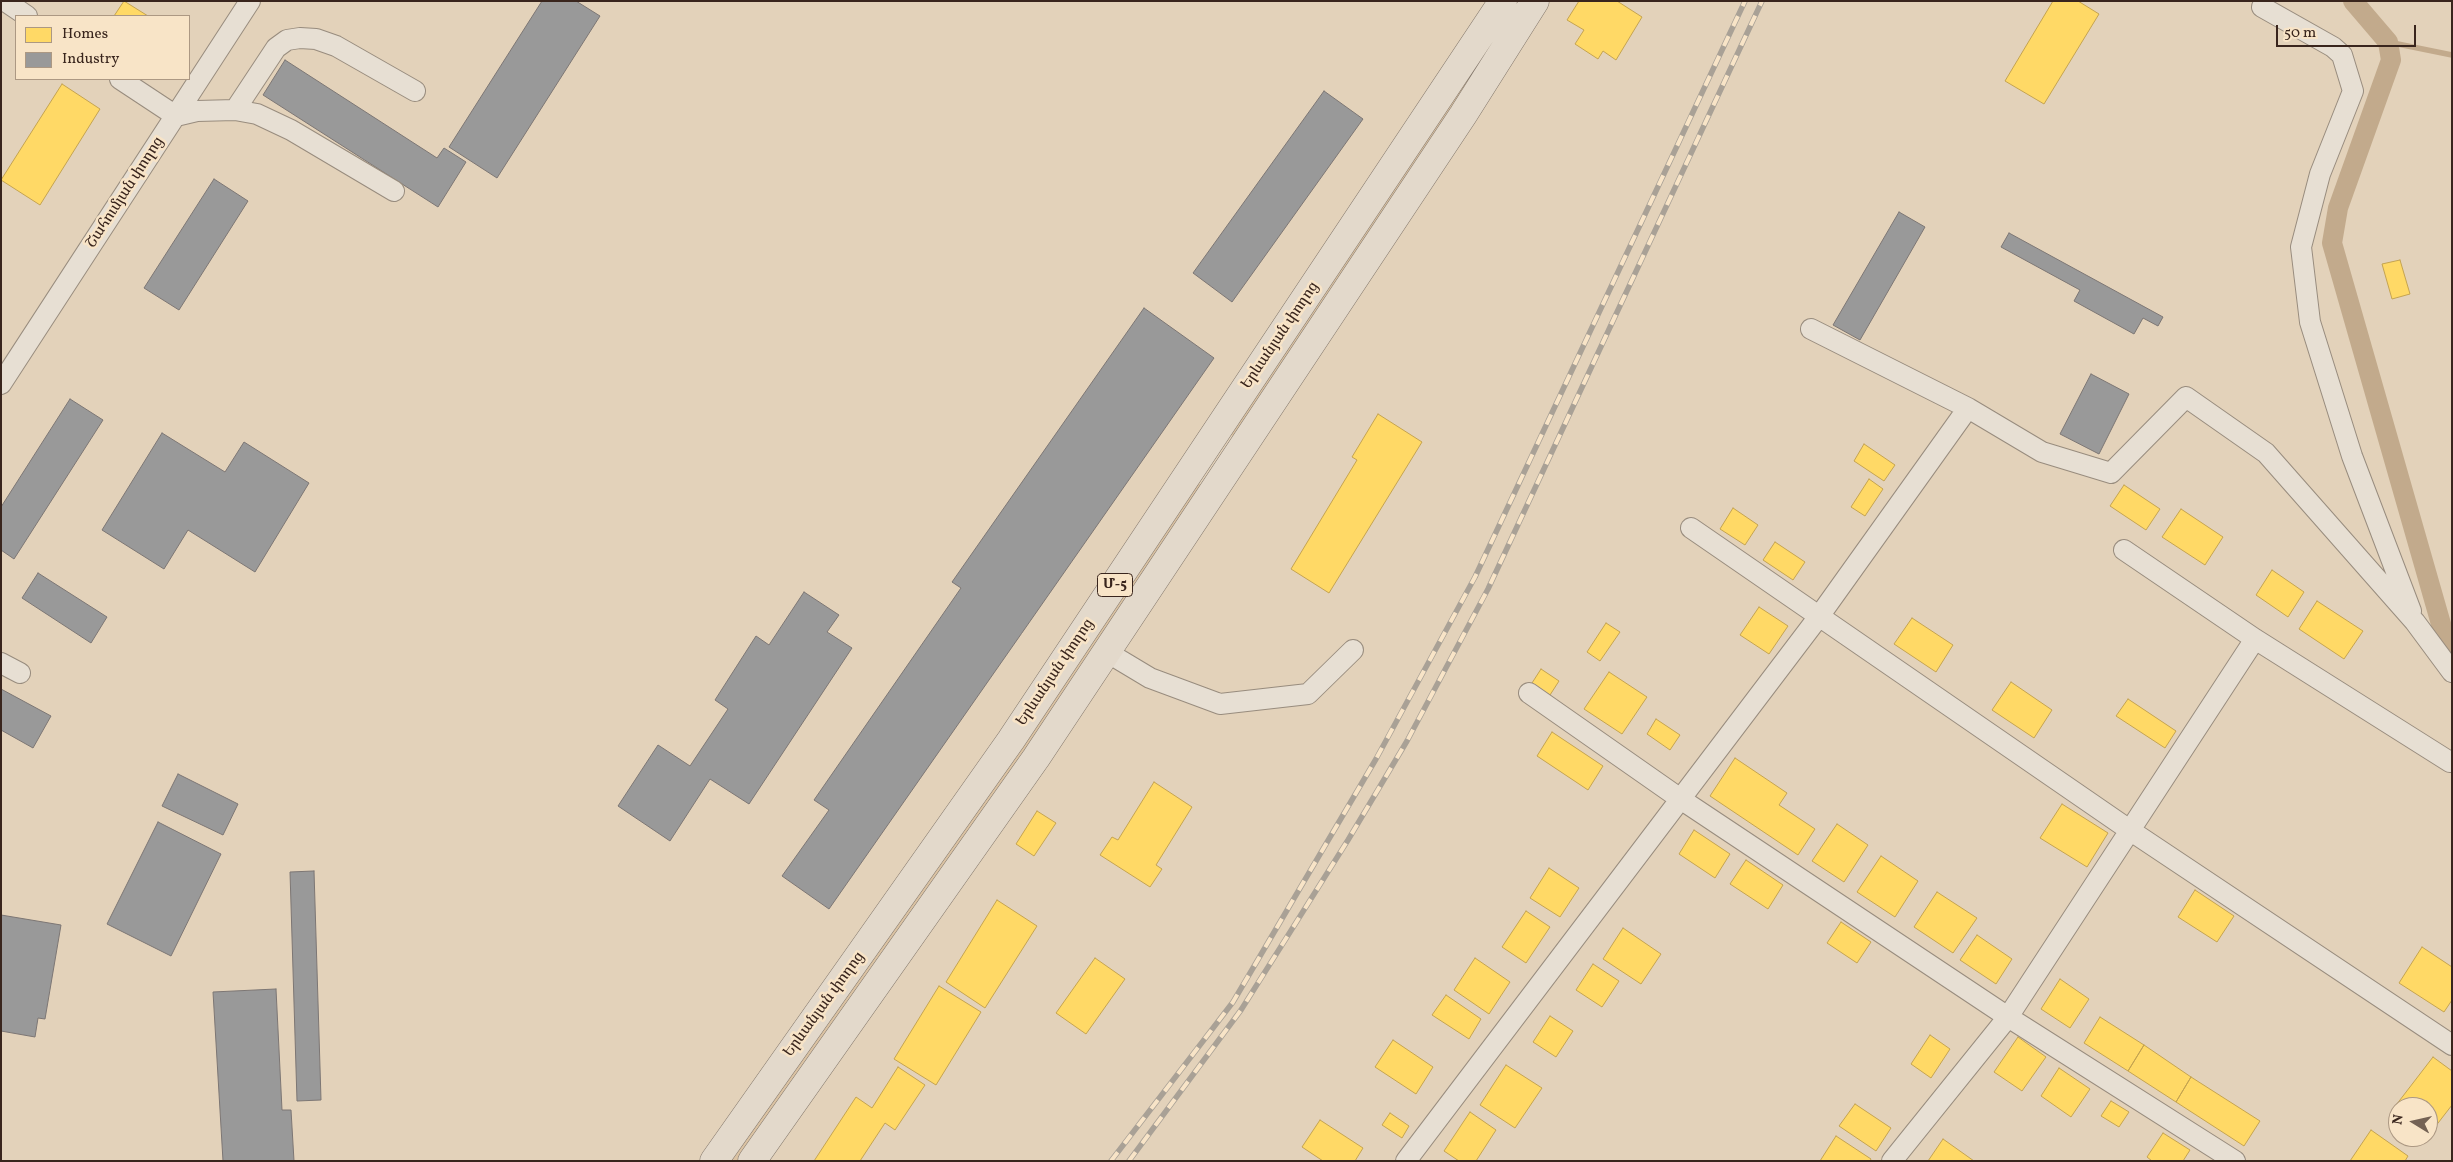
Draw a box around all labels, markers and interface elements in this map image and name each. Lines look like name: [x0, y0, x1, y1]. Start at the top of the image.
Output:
legend: [15, 15, 190, 80]
scale bar: [2278, 15, 2418, 47]
text: 50 m: [2284, 23, 2316, 44]
text: Homes: [62, 24, 108, 45]
text: Industry: [62, 49, 119, 70]
street label: Շահումյան փողոց: [83, 134, 169, 252]
street label: Երևանյան փողոց: [1238, 279, 1324, 393]
road number: Մ-5: [1098, 574, 1132, 596]
street label: Երևանյան փողոց: [1013, 616, 1099, 730]
street label: Երևանյան փողոց: [781, 949, 869, 1061]
north arrow: [2388, 1097, 2438, 1147]
text: N: [2388, 1113, 2409, 1126]

